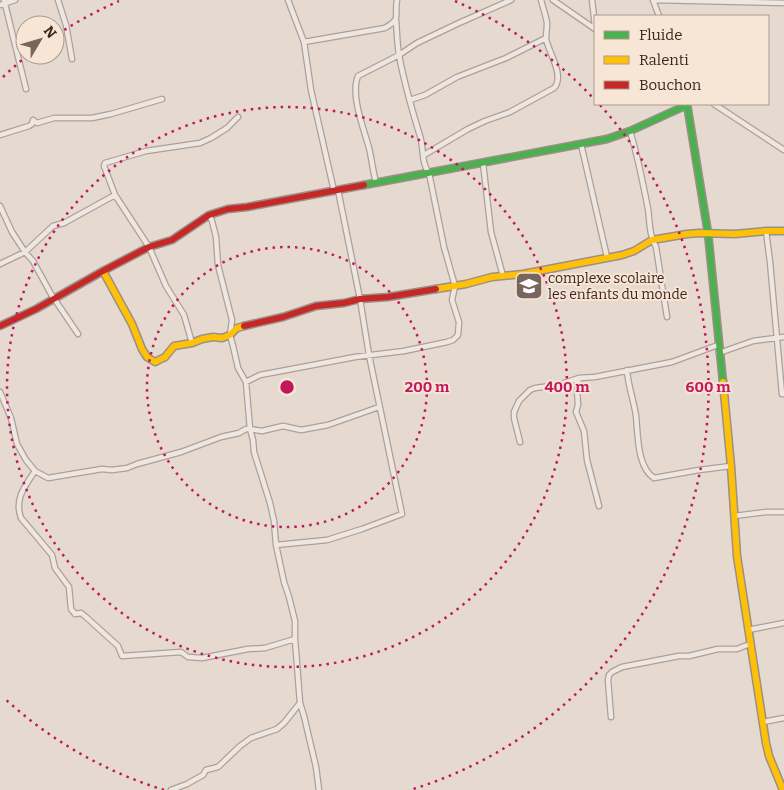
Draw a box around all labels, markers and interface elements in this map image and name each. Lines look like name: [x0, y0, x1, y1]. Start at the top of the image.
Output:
north arrow: [15, 15, 65, 65]
legend: [594, 15, 769, 105]
text: N: [40, 23, 60, 42]
text: Fluide: [639, 26, 682, 44]
text: Ralenti: [639, 51, 689, 69]
text: Bouchon: [639, 76, 702, 94]
place label: complexe scolaire les enfants du monde: [548, 270, 687, 303]
school or university icon: complexe scolaire les enfants du monde: [514, 271, 544, 301]
centre of rings: [278, 378, 296, 396]
text: 200 m: [405, 378, 450, 396]
text: 400 m: [544, 378, 590, 396]
text: 600 m: [686, 378, 731, 396]

